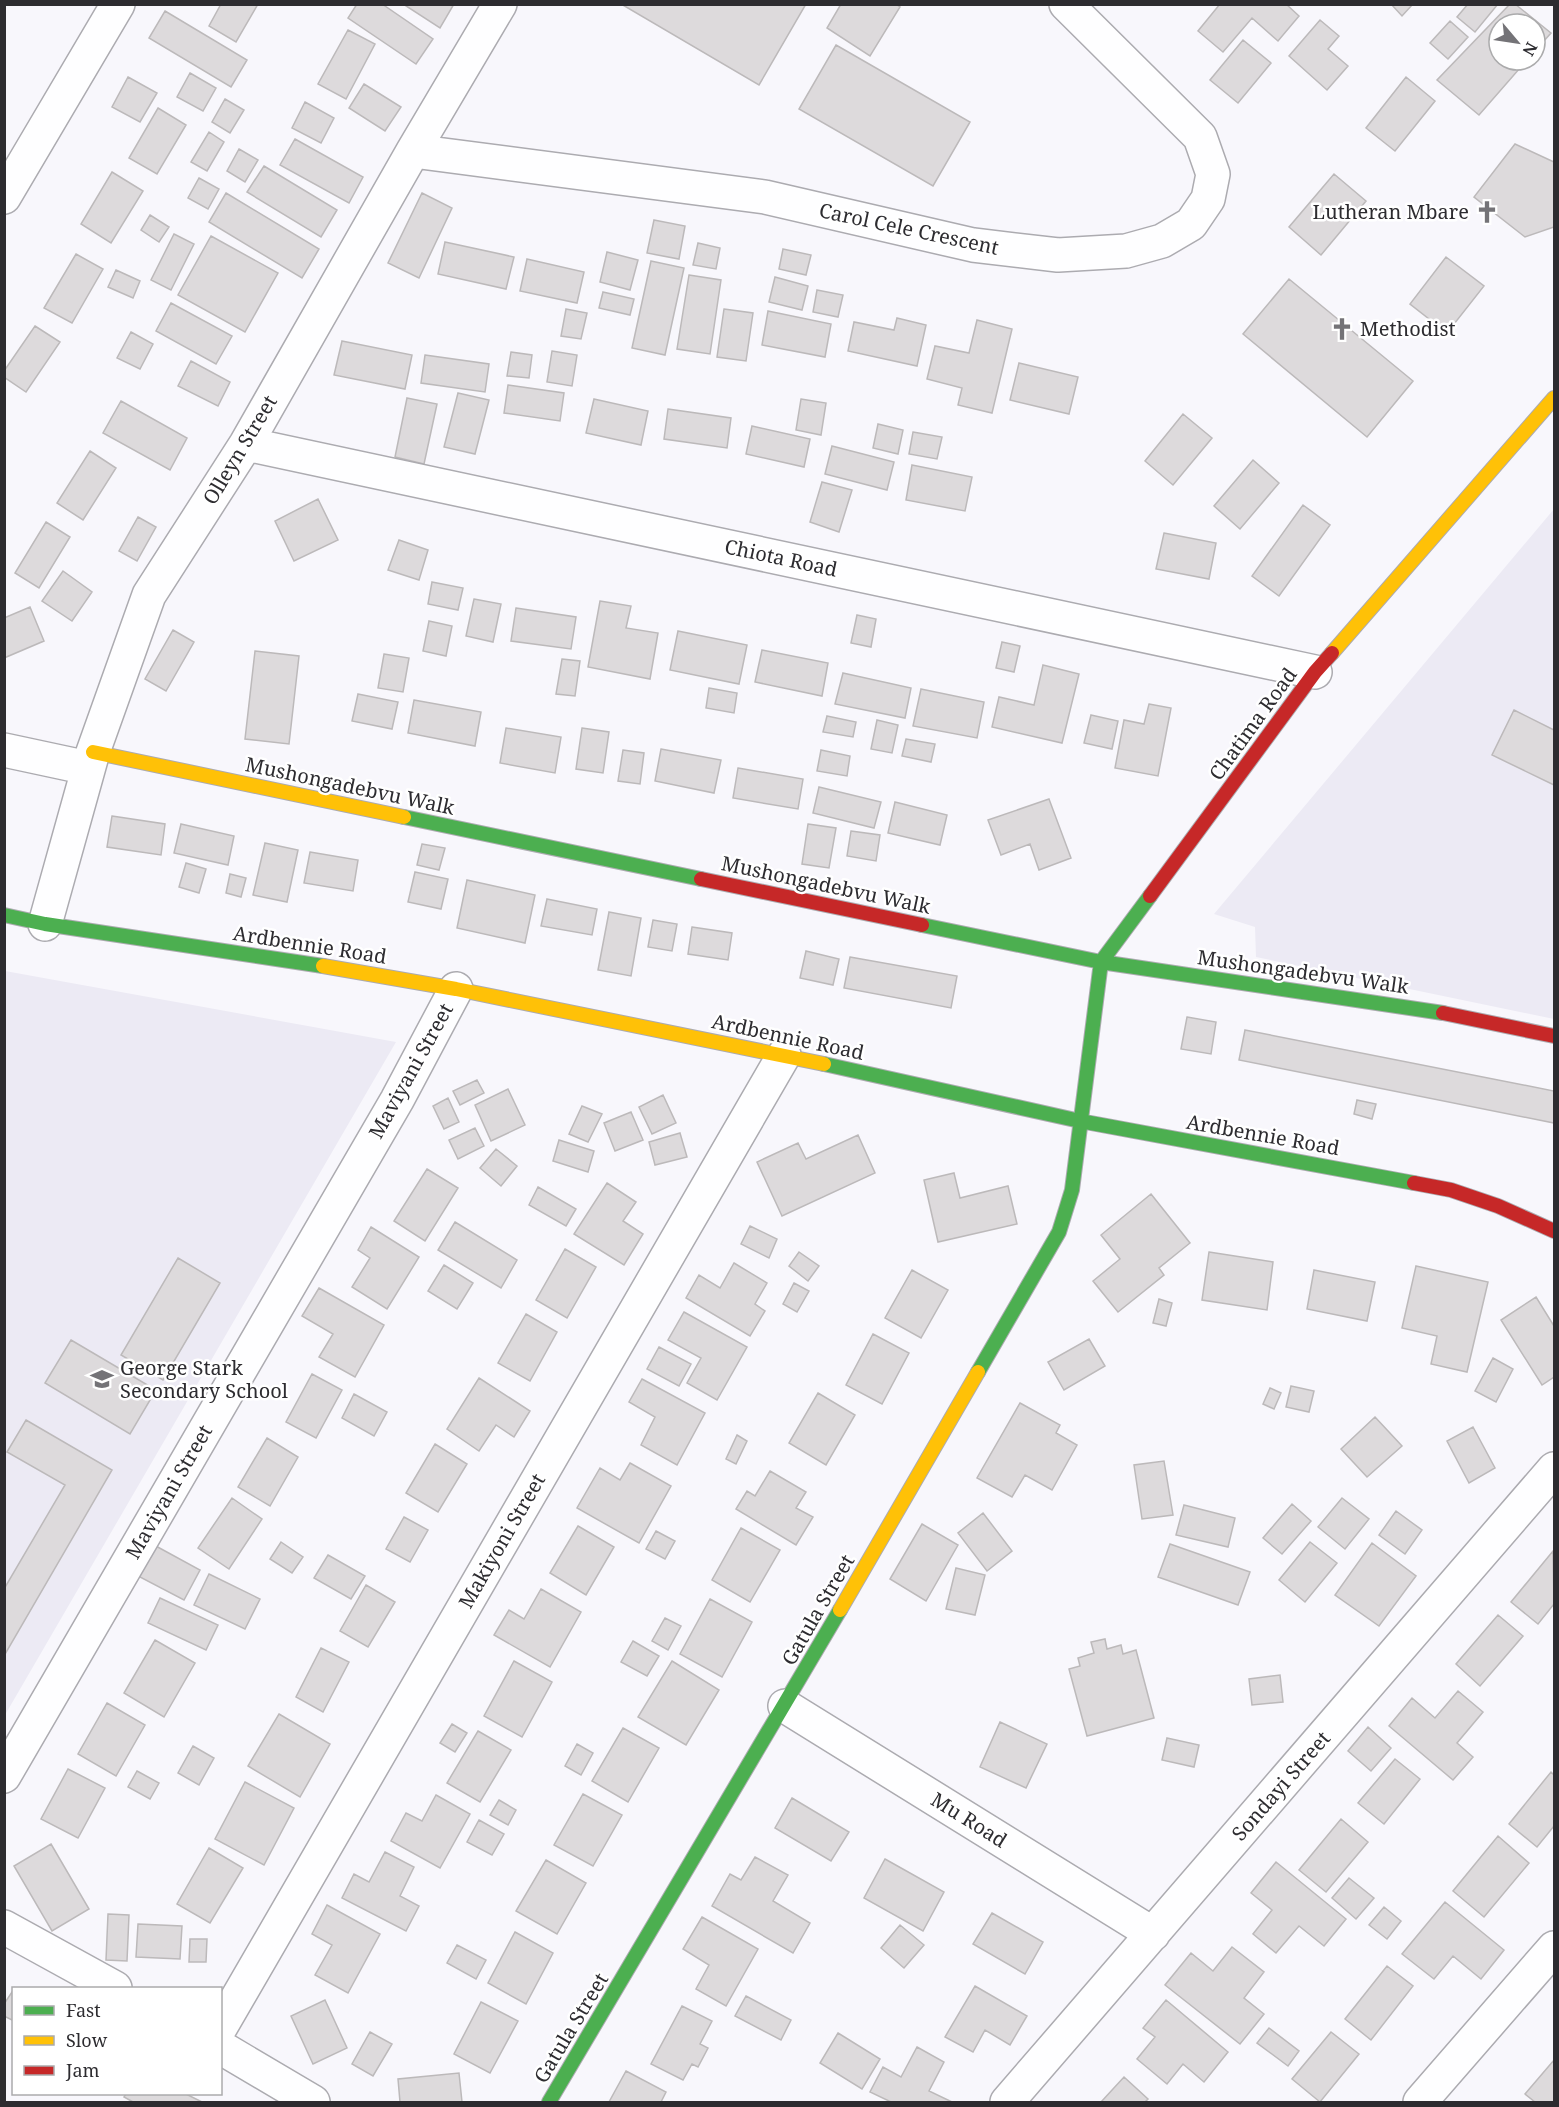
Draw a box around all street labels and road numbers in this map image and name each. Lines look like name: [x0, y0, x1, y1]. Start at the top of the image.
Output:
street label: Carol Cele Crescent: [817, 196, 1001, 261]
street label: Olleyn Street: [196, 390, 283, 509]
street label: Chiota Road: [722, 532, 840, 583]
street label: Chatima Road: [1203, 662, 1303, 786]
street label: Mushongadebvu Walk: [243, 750, 457, 821]
street label: Mushongadebvu Walk: [719, 849, 933, 920]
street label: Ardbennie Road: [231, 919, 389, 970]
street label: Mushongadebvu Walk: [1196, 943, 1411, 1000]
street label: Maviyani Street: [362, 998, 459, 1143]
street label: Ardbennie Road: [709, 1007, 867, 1066]
street label: Ardbennie Road: [1184, 1108, 1342, 1161]
street label: Maviyani Street: [119, 1420, 218, 1564]
street label: Makiyoni Street: [452, 1469, 551, 1613]
street label: Gatula Street: [775, 1549, 860, 1670]
street label: Sondayi Street: [1225, 1725, 1336, 1846]
street label: Mu Road: [926, 1786, 1012, 1854]
street label: Gatula Street: [527, 1968, 614, 2088]

